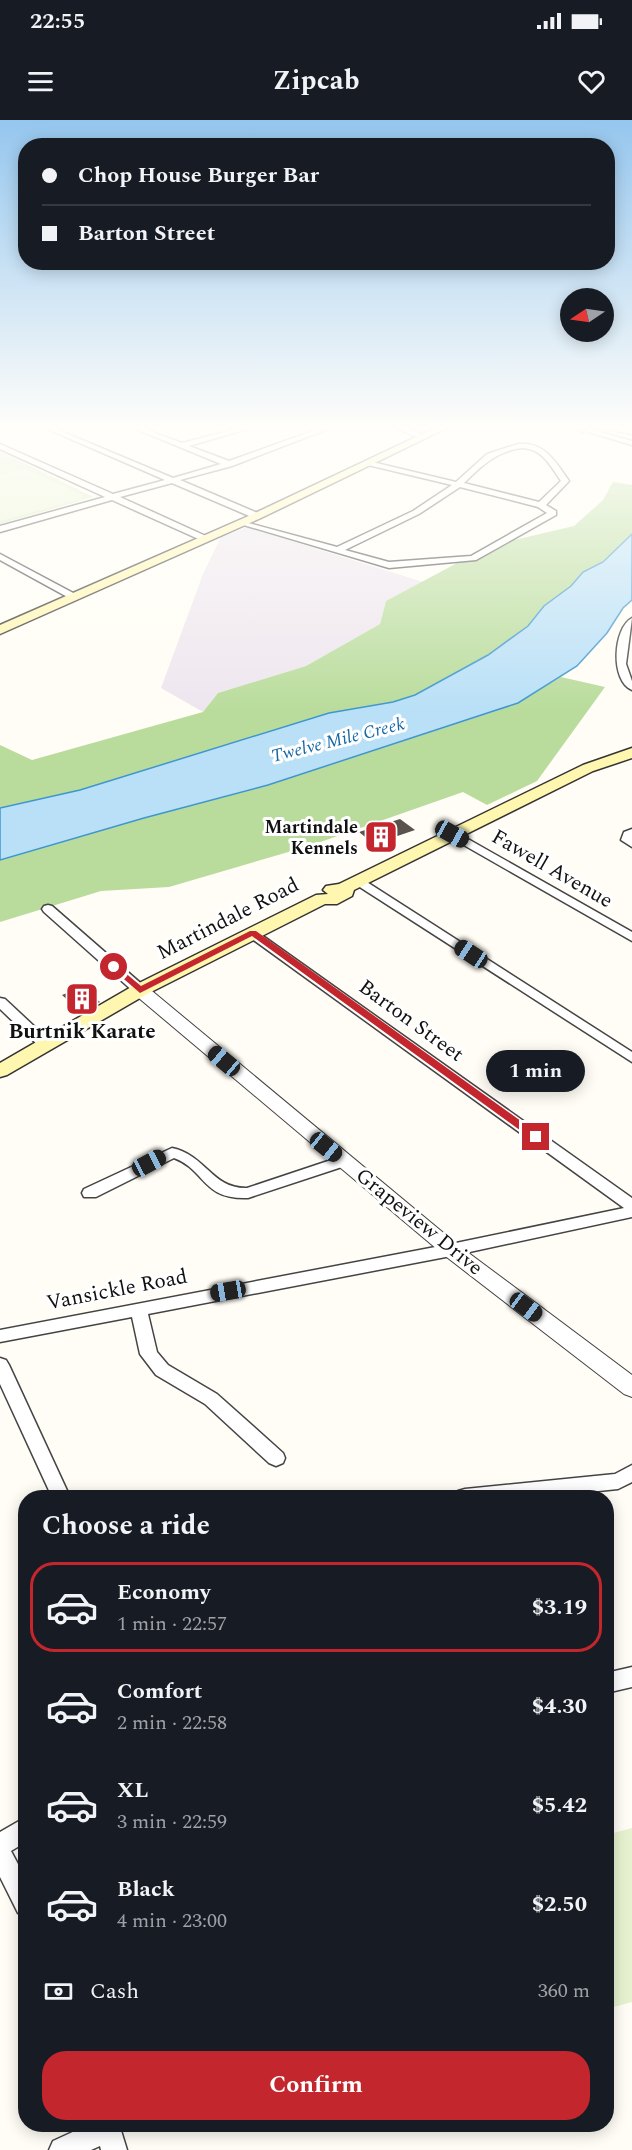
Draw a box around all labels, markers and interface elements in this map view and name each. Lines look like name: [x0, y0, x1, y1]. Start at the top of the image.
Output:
text: 22:55: [30, 5, 85, 38]
text: Zipcab: [273, 60, 359, 102]
icon: menu: [24, 65, 57, 98]
icon: heart: [575, 65, 608, 98]
text: Chop House Burger Bar: [78, 159, 319, 192]
text: Barton Street: [78, 217, 215, 250]
north arrow: [560, 288, 614, 342]
map controls: [560, 288, 614, 342]
water label: Twelve Mile Creek: [268, 710, 408, 770]
place label: Martindale Kennels: [265, 814, 358, 862]
car: [432, 817, 472, 851]
building icon: Martindale Kennels: [363, 819, 399, 855]
street label: Fawell Avenue: [485, 821, 619, 917]
street label: Martindale Road: [151, 869, 305, 969]
car: [451, 937, 491, 971]
route start: [100, 953, 127, 980]
street label: Barton Street: [352, 972, 470, 1070]
building icon: Burtnik Karate: [64, 981, 100, 1017]
place label: Burtnik Karate: [8, 1016, 156, 1048]
car: [204, 1043, 244, 1079]
callout: 1 min: [486, 1050, 586, 1092]
text: 1 min: [509, 1056, 562, 1086]
route end: [522, 1123, 549, 1150]
car: [306, 1129, 346, 1165]
car: [129, 1147, 169, 1179]
street label: Grapeview Drive: [348, 1160, 490, 1284]
street label: Vansickle Road: [44, 1261, 190, 1319]
car: [209, 1279, 247, 1303]
car: [506, 1289, 546, 1325]
text: Choose a ride: [42, 1505, 210, 1547]
text: Economy: [117, 1576, 210, 1609]
icon: car: [45, 1580, 99, 1634]
text: $3.19: [532, 1591, 587, 1624]
text: 1 min · 22:57: [117, 1609, 227, 1639]
text: Comfort: [117, 1675, 202, 1708]
icon: car: [45, 1679, 99, 1733]
text: $4.30: [532, 1690, 587, 1723]
text: 2 min · 22:58: [117, 1708, 227, 1738]
text: XL: [117, 1774, 148, 1807]
icon: car: [45, 1778, 99, 1832]
text: $5.42: [532, 1789, 587, 1822]
text: 3 min · 22:59: [117, 1807, 227, 1837]
text: Black: [117, 1873, 175, 1906]
icon: car: [45, 1877, 99, 1931]
text: $2.50: [532, 1888, 587, 1921]
text: 4 min · 23:00: [117, 1906, 227, 1936]
icon: cash: [42, 1975, 75, 2008]
text: Cash: [90, 1975, 139, 2008]
text: 360 m: [538, 1976, 590, 2006]
button: Confirm: [42, 2051, 590, 2120]

